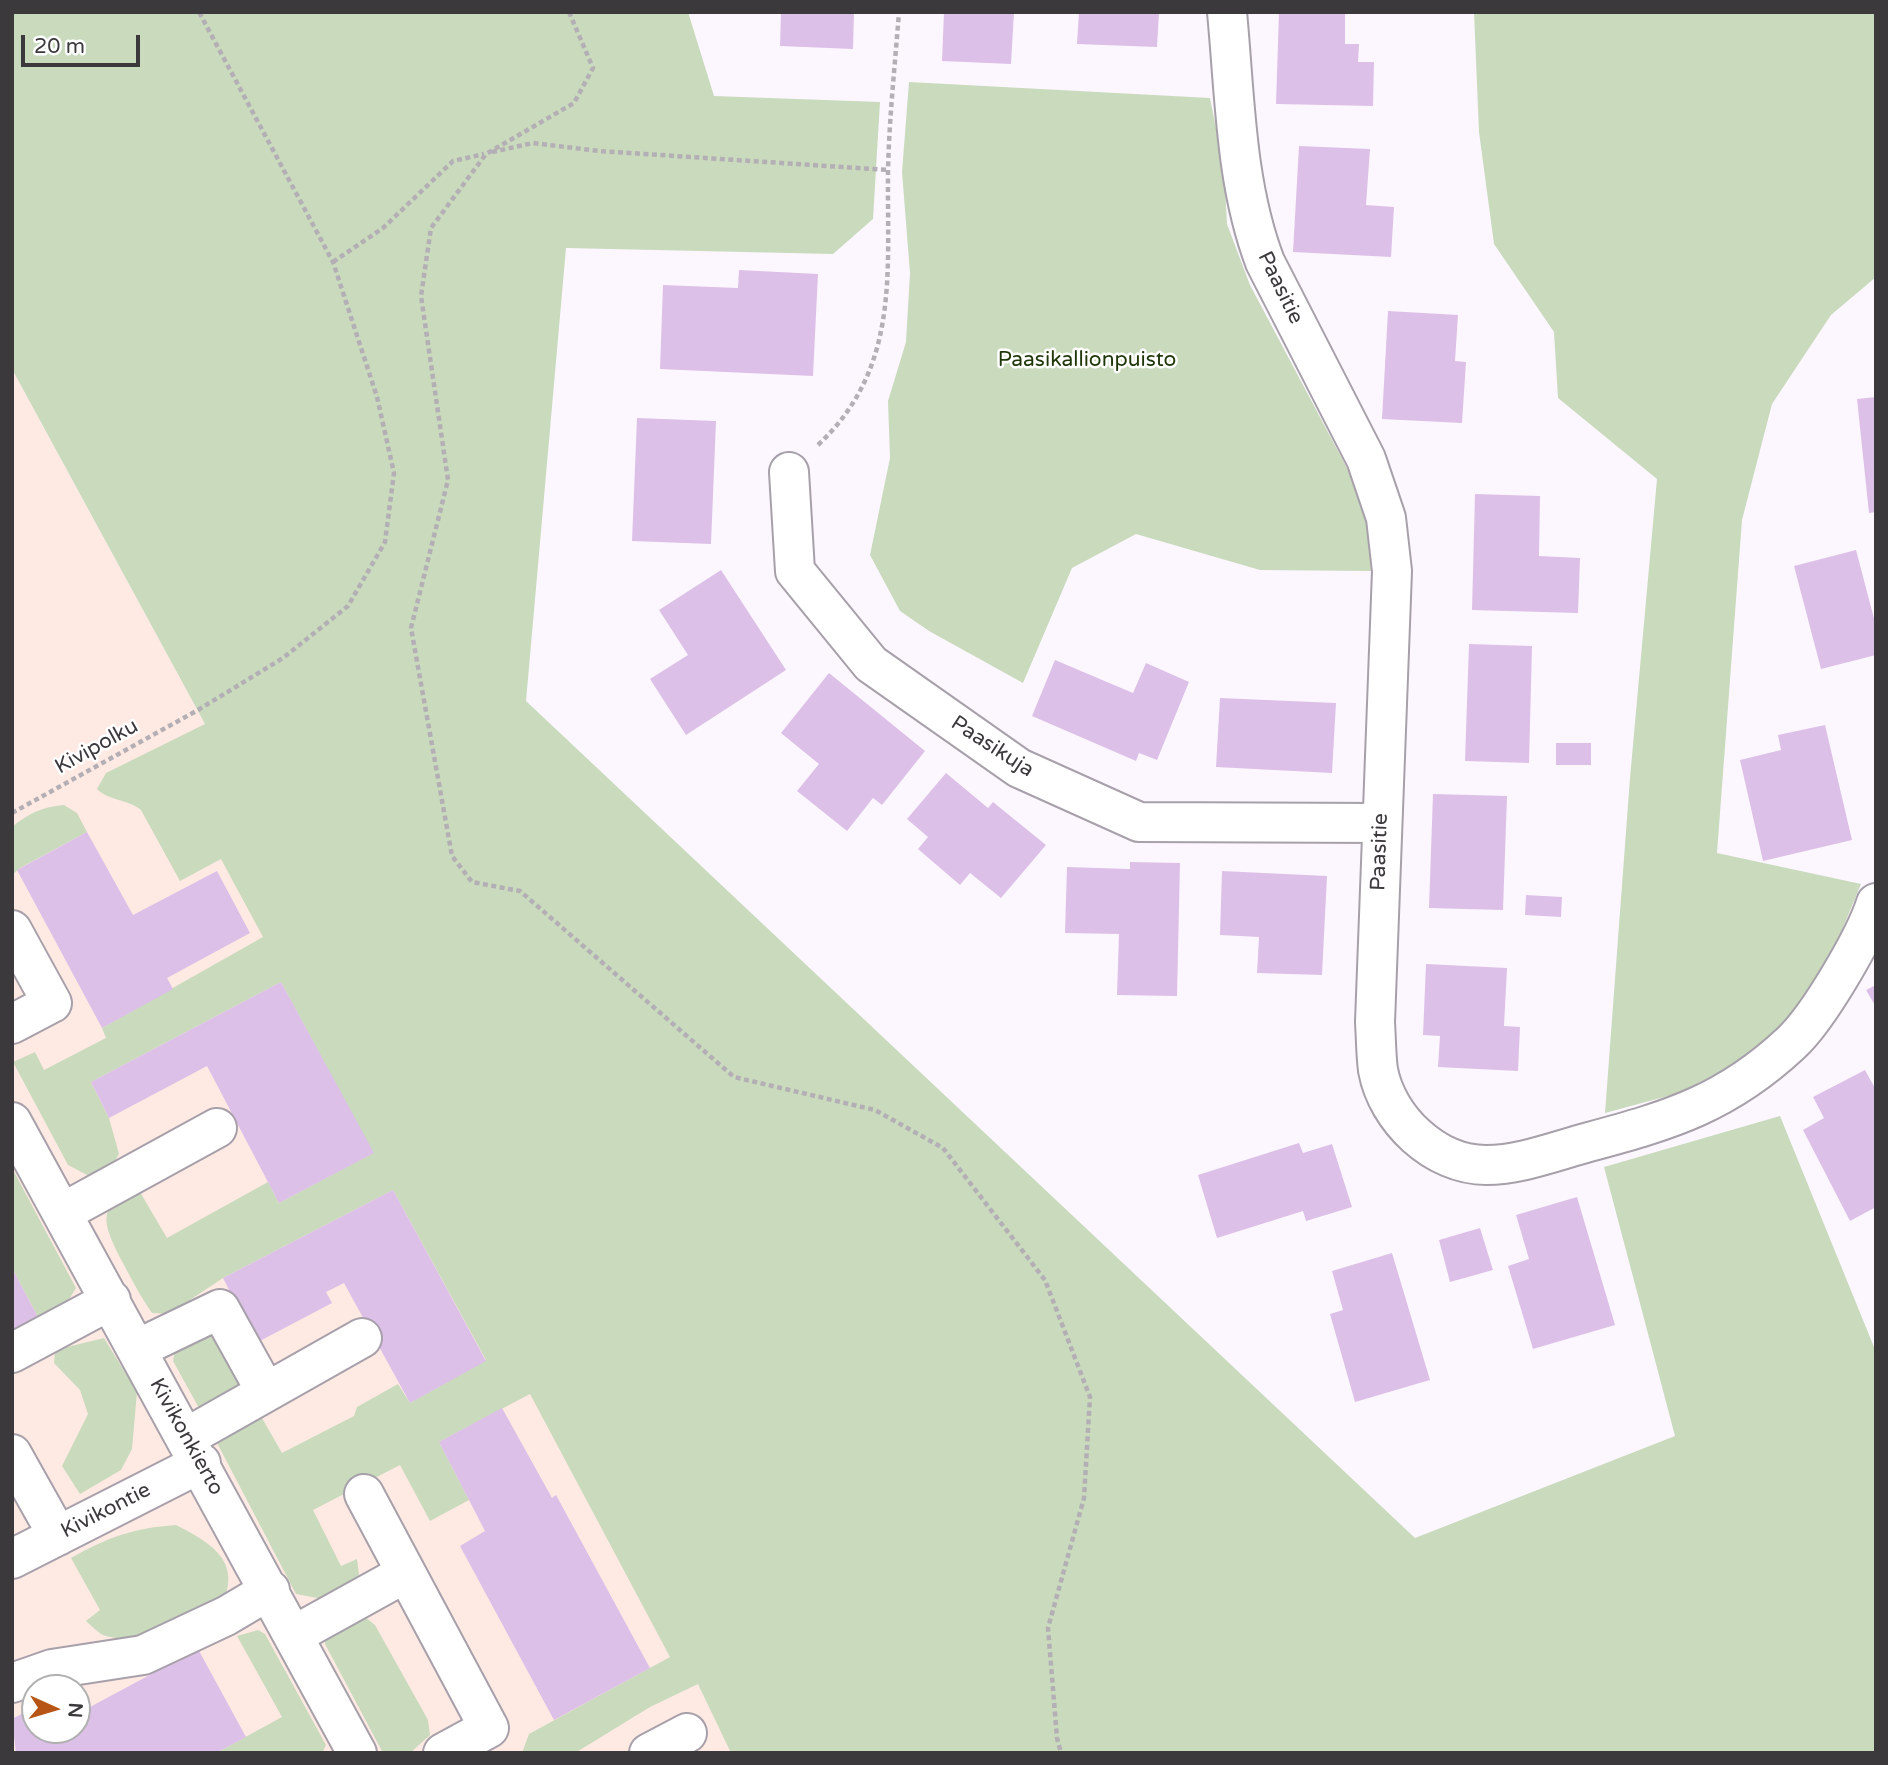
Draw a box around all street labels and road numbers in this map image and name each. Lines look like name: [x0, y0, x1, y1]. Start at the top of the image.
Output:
street label: Paasitie: [1252, 248, 1308, 328]
street label: Paasikuja: [946, 711, 1038, 783]
street label: Kivipolku: [51, 714, 143, 780]
street label: Paasitie: [1366, 813, 1394, 891]
street label: Kivikonkierto: [144, 1374, 228, 1500]
street label: Kivikontie: [57, 1478, 155, 1544]

